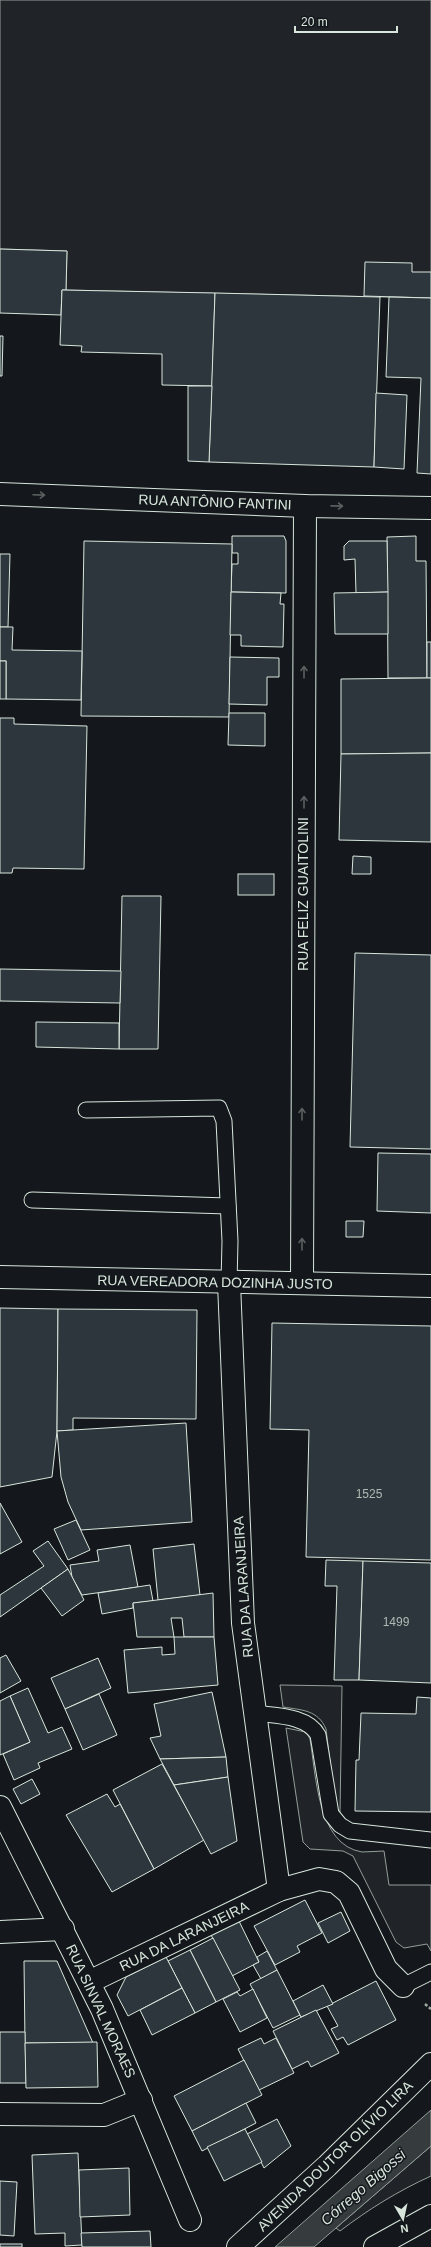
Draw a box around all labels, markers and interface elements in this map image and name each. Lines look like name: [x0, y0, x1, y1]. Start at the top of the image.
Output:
scale bar: [295, 8, 397, 34]
text: 20 m: [301, 15, 328, 29]
street label: RUA ANTÔNIO FANTINI: [138, 491, 292, 513]
one-way arrow: [32, 492, 45, 499]
one-way arrow: [330, 503, 343, 510]
one-way arrow: [300, 666, 308, 679]
one-way arrow: [300, 796, 308, 809]
street label: RUA FELIZ GUAITOLINI: [295, 817, 311, 971]
one-way arrow: [298, 1108, 306, 1121]
one-way arrow: [298, 1238, 306, 1251]
street label: RUA VEREADORA DOZINHA JUSTO: [97, 1272, 333, 1292]
house number: 1525: [356, 1487, 383, 1501]
street label: RUA DA LARANJEIRA: [230, 1515, 256, 1658]
house number: 1499: [383, 1615, 410, 1629]
street label: RUA DA LARANJEIRA: [117, 1897, 252, 1974]
street label: RUA SINVAL MORAES: [63, 1942, 139, 2080]
street label: AVENIDA DOUTOR OLÍVIO LIRA: [254, 2077, 416, 2235]
water label: Córrego Bigossi: [317, 2145, 409, 2228]
north arrow: [383, 2199, 423, 2239]

